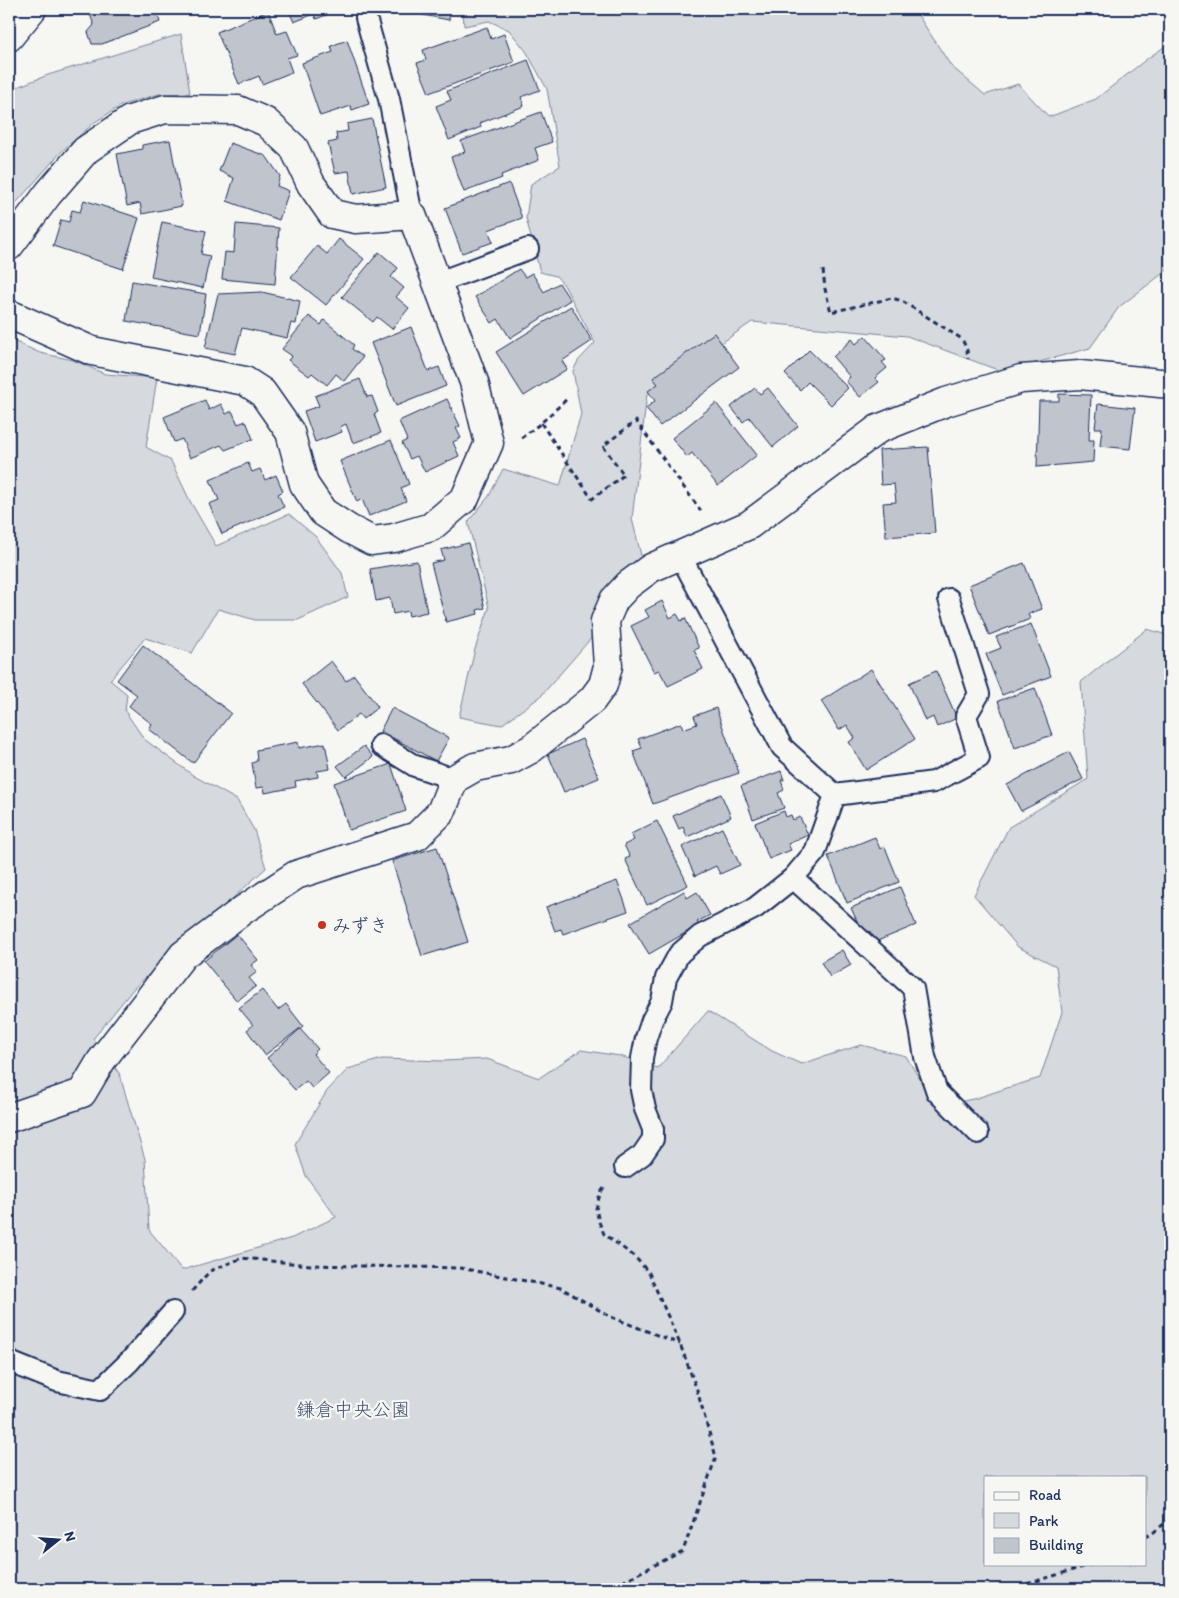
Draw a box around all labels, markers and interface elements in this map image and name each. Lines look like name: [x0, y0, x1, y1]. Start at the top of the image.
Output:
place label: みずき: [332, 914, 388, 937]
marker: みずき: [316, 919, 328, 931]
park label: 鎌倉中央公園: [296, 1398, 410, 1421]
legend: [984, 1476, 1146, 1566]
text: Road: [1029, 1486, 1062, 1504]
text: Park: [1029, 1512, 1059, 1530]
north arrow: [32, 1516, 82, 1566]
text: N: [60, 1529, 79, 1543]
text: Building: [1029, 1536, 1083, 1554]

